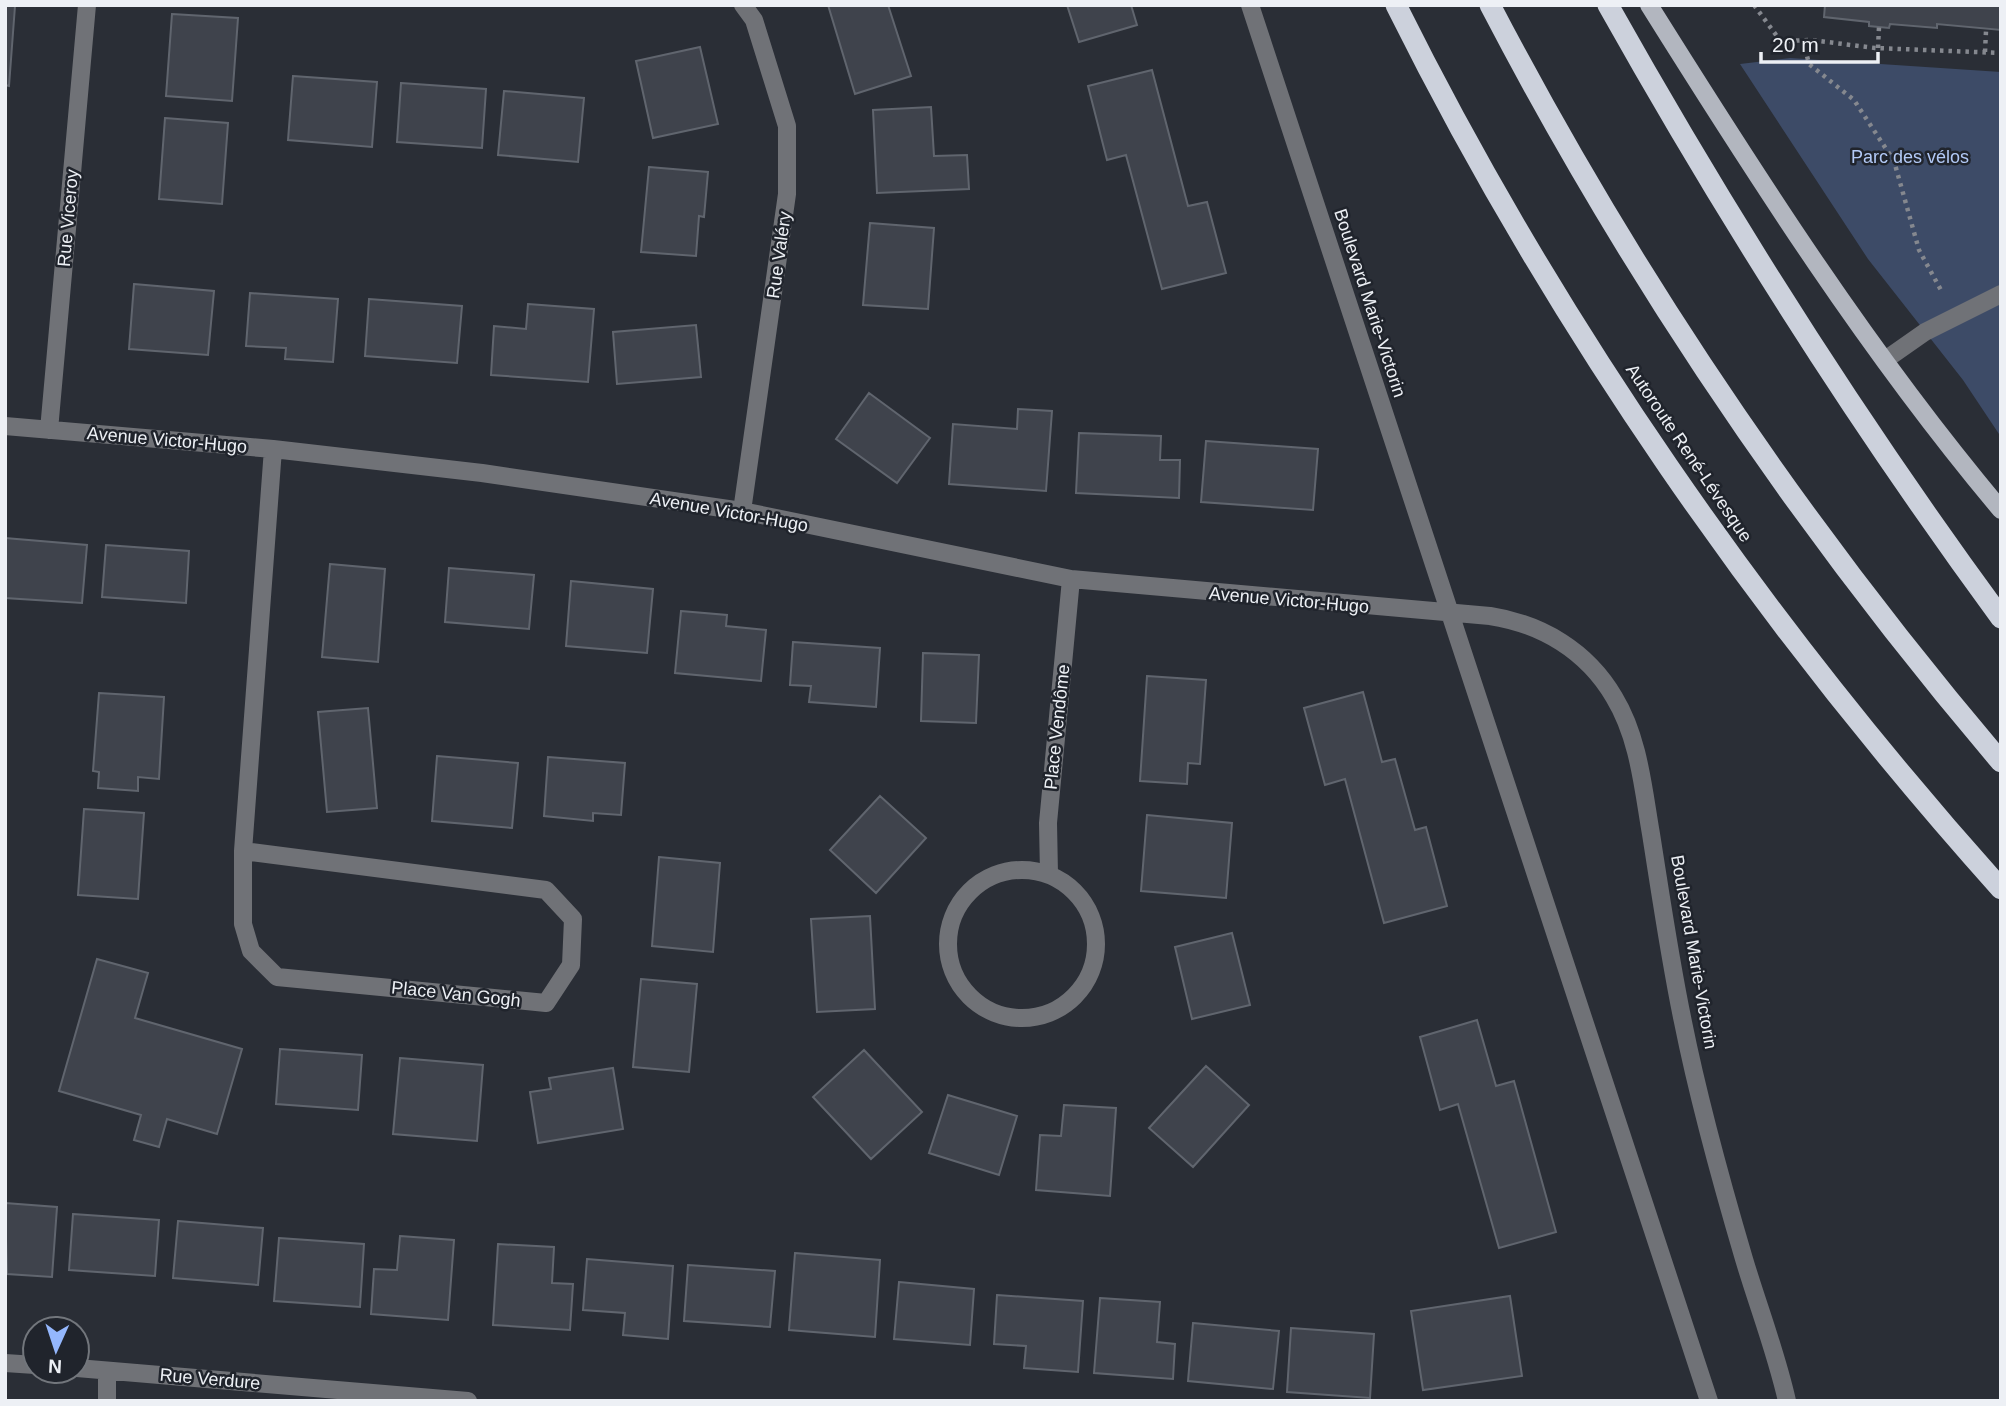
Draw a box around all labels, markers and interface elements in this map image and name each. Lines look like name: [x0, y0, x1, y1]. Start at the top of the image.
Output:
scale bar: [1761, 21, 1878, 65]
text: 20 m: [1772, 33, 1819, 56]
park label: Parc des vélos: [1851, 147, 1969, 167]
street label: Rue Viceroy: [54, 168, 82, 268]
street label: Boulevard Marie-Victorin: [1330, 206, 1410, 400]
street label: Rue Valéry: [763, 210, 795, 300]
street label: Autoroute René-Lévesque: [1622, 360, 1756, 546]
street label: Avenue Victor-Hugo: [86, 423, 248, 457]
street label: Avenue Victor-Hugo: [648, 488, 810, 536]
street label: Avenue Victor-Hugo: [1208, 583, 1370, 617]
street label: Place Vendôme: [1040, 663, 1074, 791]
street label: Boulevard Marie-Victorin: [1667, 853, 1721, 1051]
street label: Place Van Gogh: [390, 977, 522, 1011]
north arrow: [21, 1315, 91, 1385]
text: N: [48, 1356, 63, 1377]
street label: Rue Verdure: [159, 1365, 261, 1393]

